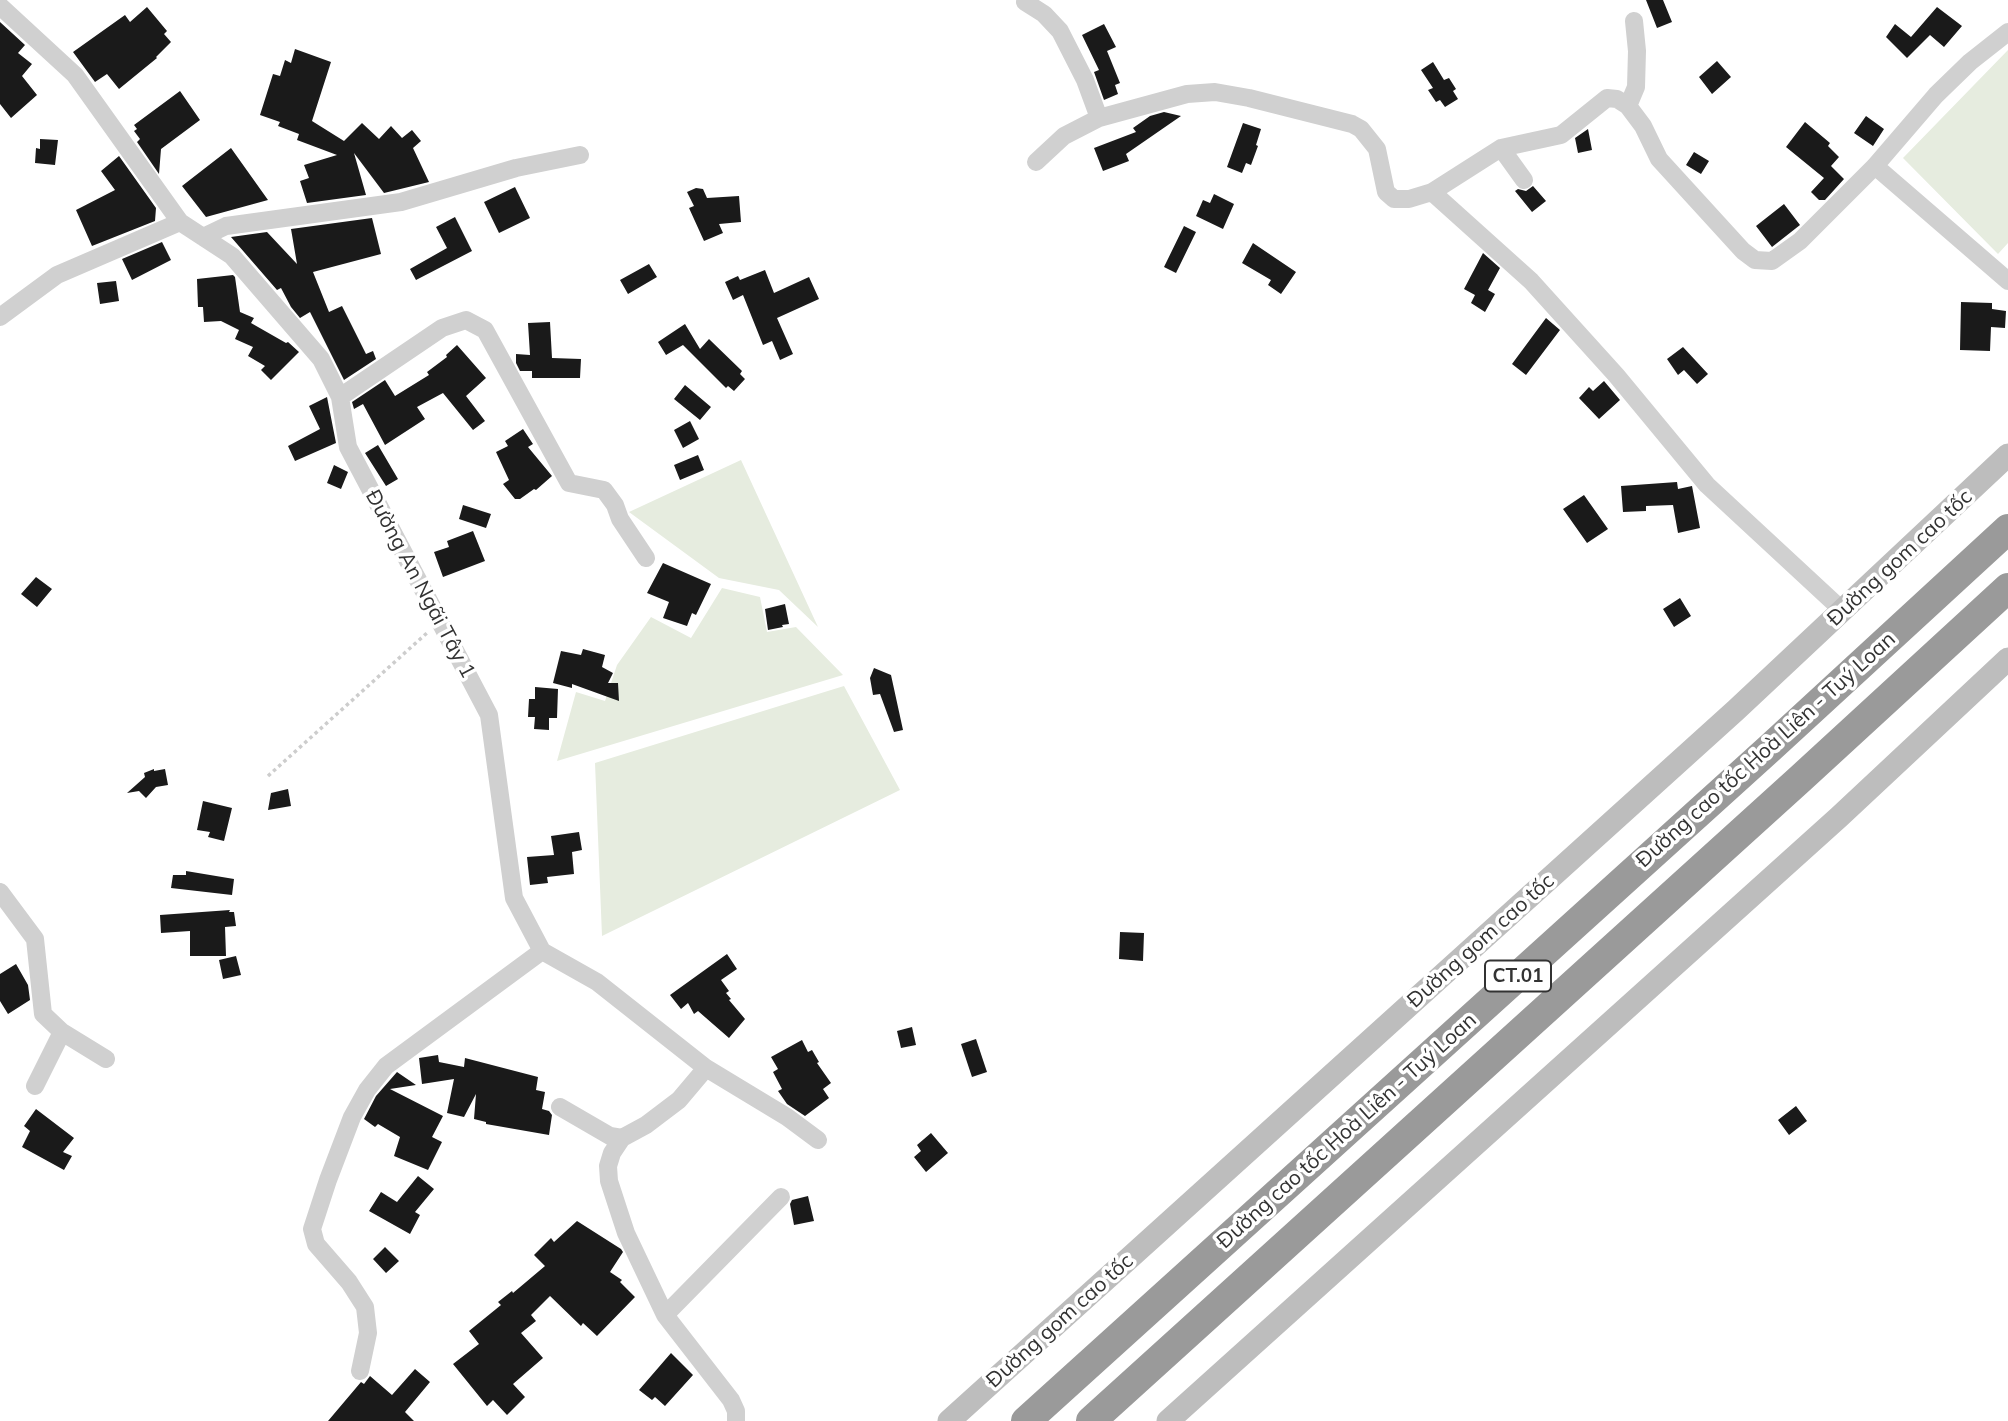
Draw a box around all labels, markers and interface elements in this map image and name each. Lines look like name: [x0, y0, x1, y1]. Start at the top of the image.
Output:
street label: Đường gom cao tốc: [1822, 484, 1978, 632]
street label: Đường An Ngãi Tây 1: [360, 486, 480, 682]
street label: Đường cao tốc Hoà Liên - Tuý Loan: [1631, 627, 1901, 873]
street label: Đường gom cao tốc: [1402, 868, 1560, 1014]
road number: CT.01: [1485, 960, 1551, 992]
street label: Đường cao tốc Hoà Liên - Tuý Loan: [1212, 1008, 1482, 1254]
street label: Đường gom cao tốc: [981, 1248, 1139, 1394]

